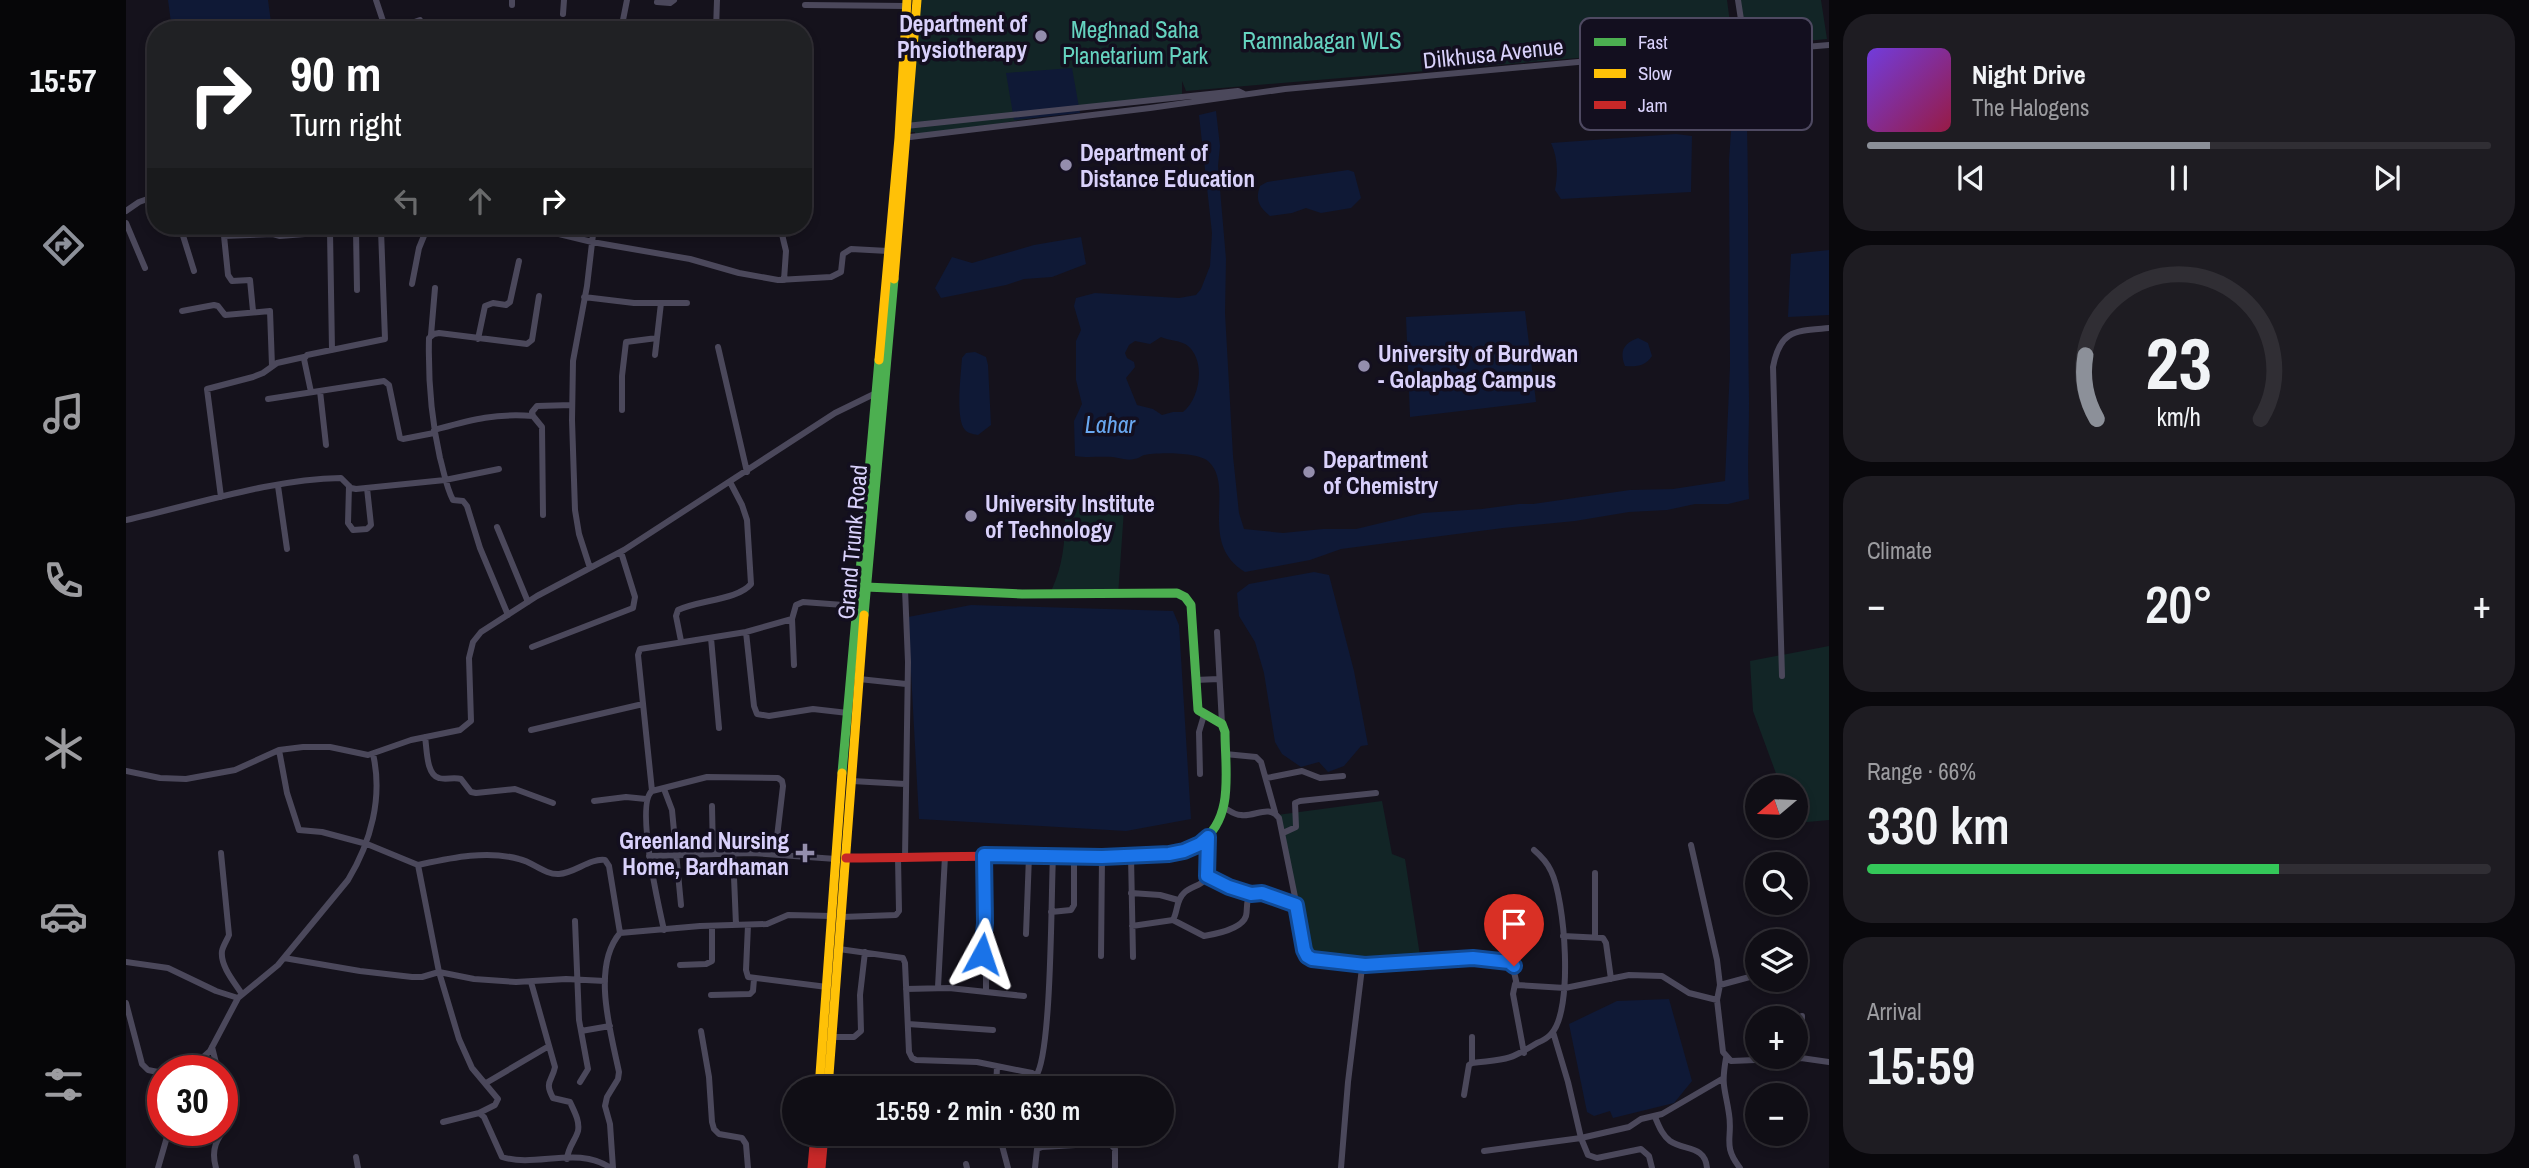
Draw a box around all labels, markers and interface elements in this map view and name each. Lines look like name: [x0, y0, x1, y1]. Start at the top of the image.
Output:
place label: Department of Physiotherapy: [897, 8, 1028, 65]
park label: Meghnad Saha Planetarium Park: [1062, 14, 1208, 71]
legend: [1580, 18, 1812, 130]
park label: Ramnabagan WLS: [1242, 25, 1402, 56]
marker: Department of Physiotherapy: [1033, 28, 1049, 44]
text: Fast: [1638, 29, 1668, 55]
street label: Dilkhusa Avenue: [1421, 30, 1565, 76]
text: 90 m: [290, 40, 382, 106]
icon: right: [175, 49, 266, 140]
text: Night Drive: [1972, 57, 2086, 92]
text: 15:57: [29, 59, 97, 102]
text: Slow: [1638, 60, 1673, 86]
text: Jam: [1638, 92, 1667, 118]
text: The Halogens: [1972, 92, 2089, 123]
text: Turn right: [290, 103, 402, 146]
place label: Department of Distance Education: [1080, 137, 1255, 194]
marker: Department of Distance Education: [1058, 157, 1074, 173]
icon: previous: [1952, 159, 1990, 197]
icon: pause: [2160, 159, 2198, 197]
icon: next: [2368, 159, 2406, 197]
icon: left: [388, 182, 426, 220]
icon: ahead: [461, 182, 499, 220]
icon: right: [534, 182, 572, 220]
icon: directions: [39, 221, 88, 270]
text: 23: [2146, 315, 2212, 413]
place label: University of Burdwan - Golapbag Campus: [1378, 338, 1578, 395]
marker: University of Burdwan - Golapbag Campus: [1356, 358, 1372, 374]
icon: music: [39, 389, 88, 438]
text: km/h: [2157, 400, 2201, 434]
water label: Lahar: [1085, 408, 1137, 440]
place label: Department of Chemistry: [1323, 444, 1439, 501]
street label: Grand Trunk Road: [830, 463, 874, 621]
marker: Department of Chemistry: [1301, 464, 1317, 480]
place label: University Institute of Technology: [985, 488, 1155, 545]
marker: University Institute of Technology: [963, 508, 979, 524]
text: Climate: [1867, 535, 1932, 566]
icon: phone: [39, 556, 88, 605]
text: 20°: [2145, 569, 2213, 639]
text: −: [1867, 579, 1885, 630]
text: +: [2473, 579, 2491, 630]
icon: climate: [39, 724, 88, 773]
text: Range · 66%: [1867, 756, 1976, 787]
north arrow: [1745, 775, 1808, 838]
map controls: [1745, 775, 1808, 1146]
text: 330 km: [1867, 790, 2010, 860]
place label: Greenland Nursing Home, Bardhaman: [619, 825, 789, 882]
marker: Greenland Nursing Home, Bardhaman: [795, 843, 815, 863]
button: search: [1745, 852, 1808, 915]
icon: car: [39, 892, 88, 941]
pin: [1484, 894, 1544, 966]
icon: arrive: [1495, 905, 1533, 943]
position arrow: [945, 917, 1019, 991]
button: layers: [1745, 929, 1808, 992]
text: Arrival: [1867, 996, 1922, 1027]
button: +: [1745, 1006, 1808, 1069]
text: 15:59: [1867, 1030, 1975, 1100]
speed limit sign: 30: [147, 1055, 238, 1146]
icon: filters: [39, 1060, 88, 1109]
button: −: [1745, 1083, 1808, 1146]
text: 15:59 · 2 min · 630 m: [876, 1093, 1080, 1128]

